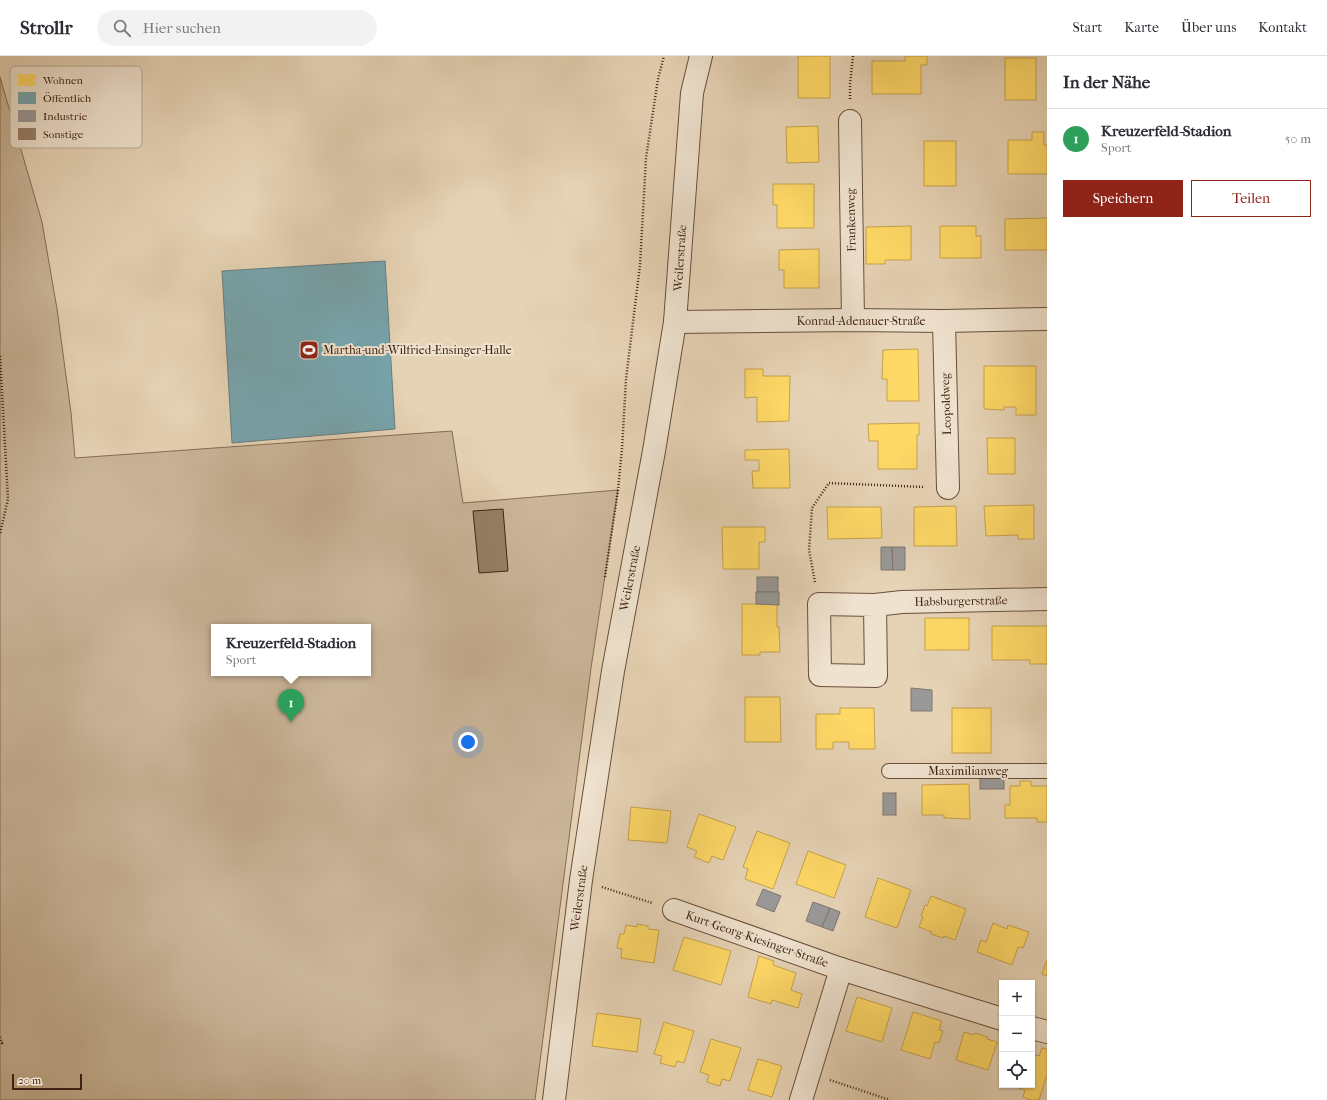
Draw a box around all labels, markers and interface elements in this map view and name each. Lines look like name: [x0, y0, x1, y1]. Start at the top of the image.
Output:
search box: [97, 10, 377, 46]
text: Strollr: [20, 17, 73, 39]
icon: search: [111, 17, 133, 39]
text: Hier suchen: [143, 19, 221, 37]
text: Start: [1073, 19, 1102, 36]
text: Karte: [1124, 19, 1159, 36]
text: Über uns: [1181, 19, 1236, 36]
text: Kontakt: [1258, 19, 1307, 36]
legend: [10, 66, 142, 148]
text: In der Nähe: [1063, 72, 1150, 92]
text: Wohnen: [42, 74, 83, 87]
text: Öffentlich: [43, 92, 92, 105]
text: Industrie: [43, 110, 88, 123]
text: Kreuzerfeld-Stadion: [1101, 122, 1231, 140]
text: Sonstige: [43, 128, 84, 141]
text: 1: [1074, 131, 1078, 146]
text: 50 m: [1285, 131, 1311, 146]
text: Sport: [1101, 140, 1132, 155]
button: Speichern: [1063, 180, 1183, 217]
button: Teilen: [1191, 180, 1311, 217]
street label: Frankenweg: [843, 187, 859, 252]
street label: Weilerstraße: [671, 224, 689, 293]
street label: Konrad-Adenauer-Straße: [796, 314, 926, 328]
sports icon: Martha-und-Wilfried-Ensinger-Halle: [298, 339, 320, 361]
place label: Martha-und-Wilfried-Ensinger-Halle: [323, 343, 512, 357]
street label: Leopoldweg: [938, 372, 954, 436]
street label: Weilerstraße: [617, 544, 643, 613]
street label: Habsburgerstraße: [914, 593, 1008, 609]
popup: [211, 624, 371, 676]
text: Kreuzerfeld-Stadion: [226, 634, 356, 652]
text: Sport: [226, 652, 256, 667]
pin: 1: [278, 689, 304, 722]
your location: [458, 732, 478, 752]
street label: Maximilianweg: [928, 764, 1009, 778]
street label: Weilerstraße: [567, 864, 591, 933]
street label: Kurt-Georg-Kiesinger-Straße: [684, 908, 830, 970]
map controls: [999, 980, 1035, 1088]
button: +: [999, 980, 1035, 1016]
button: −: [999, 1016, 1035, 1052]
button: locate: [999, 1052, 1035, 1088]
scale bar: [12, 1072, 82, 1091]
text: 20 m: [18, 1074, 41, 1087]

